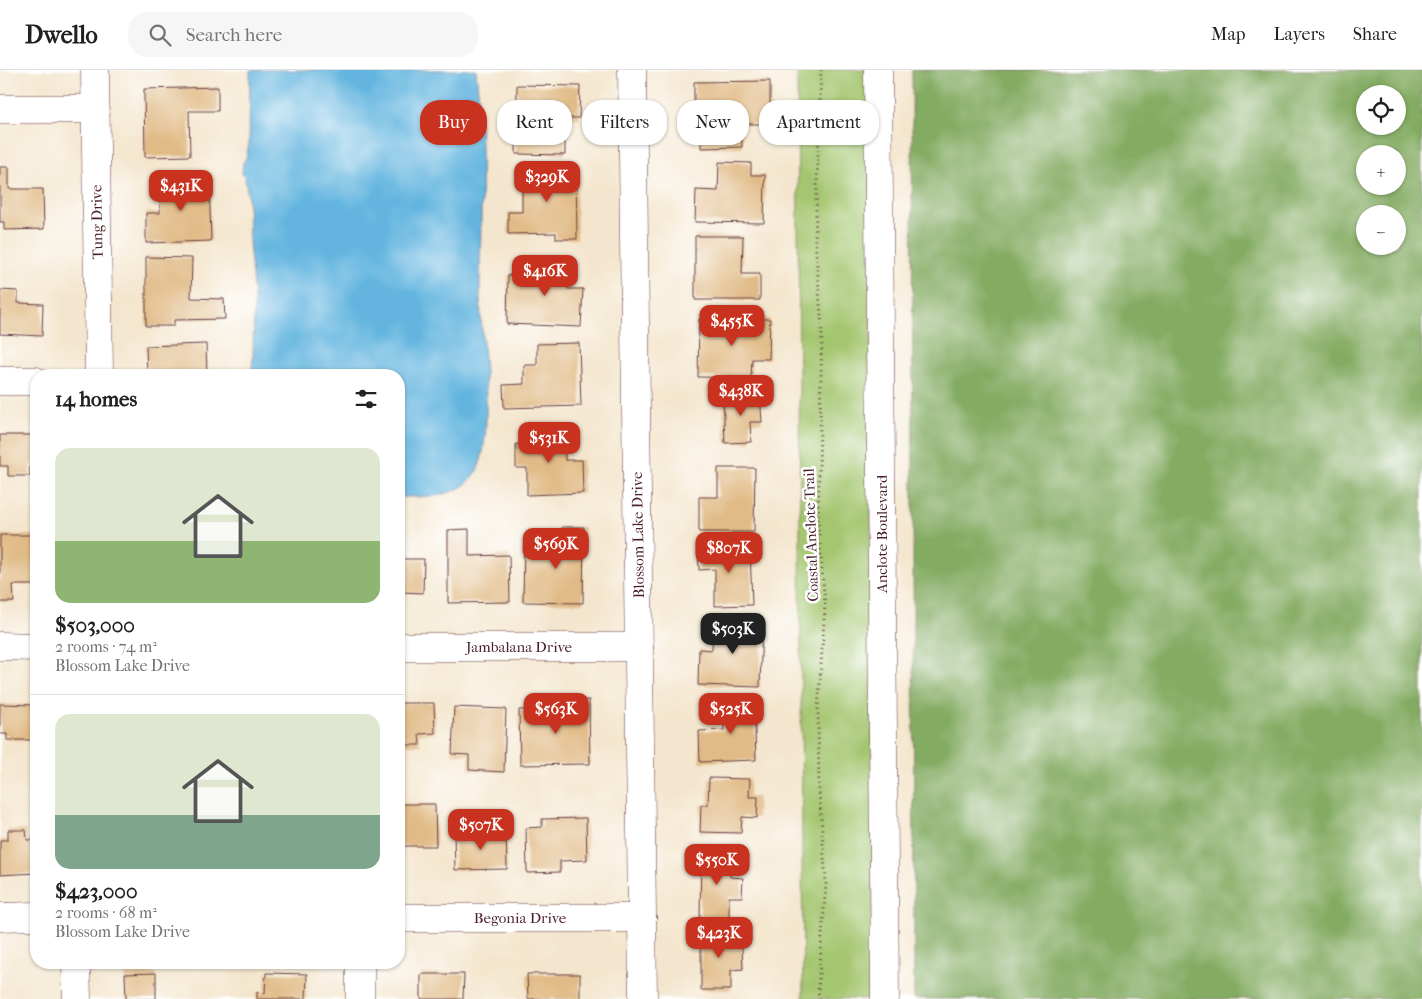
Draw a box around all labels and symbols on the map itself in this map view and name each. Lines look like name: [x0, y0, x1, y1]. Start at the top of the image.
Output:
pin: $329K: [512, 160, 582, 203]
pin: $431K: [146, 170, 216, 212]
street label: Tung Drive: [87, 184, 107, 260]
pin: $416K: [510, 254, 580, 297]
pin: $455K: [697, 304, 767, 347]
pin: $438K: [706, 374, 776, 417]
pin: $531K: [514, 422, 584, 464]
street label: Coastal Anclote Trail: [800, 468, 822, 602]
street label: Blossom Lake Drive: [628, 471, 648, 598]
street label: Anclote Boulevard: [873, 474, 891, 594]
pin: $569K: [521, 528, 591, 570]
pin: $807K: [694, 532, 764, 574]
pin: $503K: [698, 612, 768, 655]
street label: Jambalana Drive: [465, 638, 573, 656]
pin: $563K: [521, 692, 591, 735]
pin: $525K: [696, 692, 766, 735]
pin: $507K: [446, 808, 516, 851]
pin: $550K: [682, 844, 752, 886]
street label: Begonia Drive: [474, 909, 567, 927]
pin: $423K: [684, 916, 754, 959]

